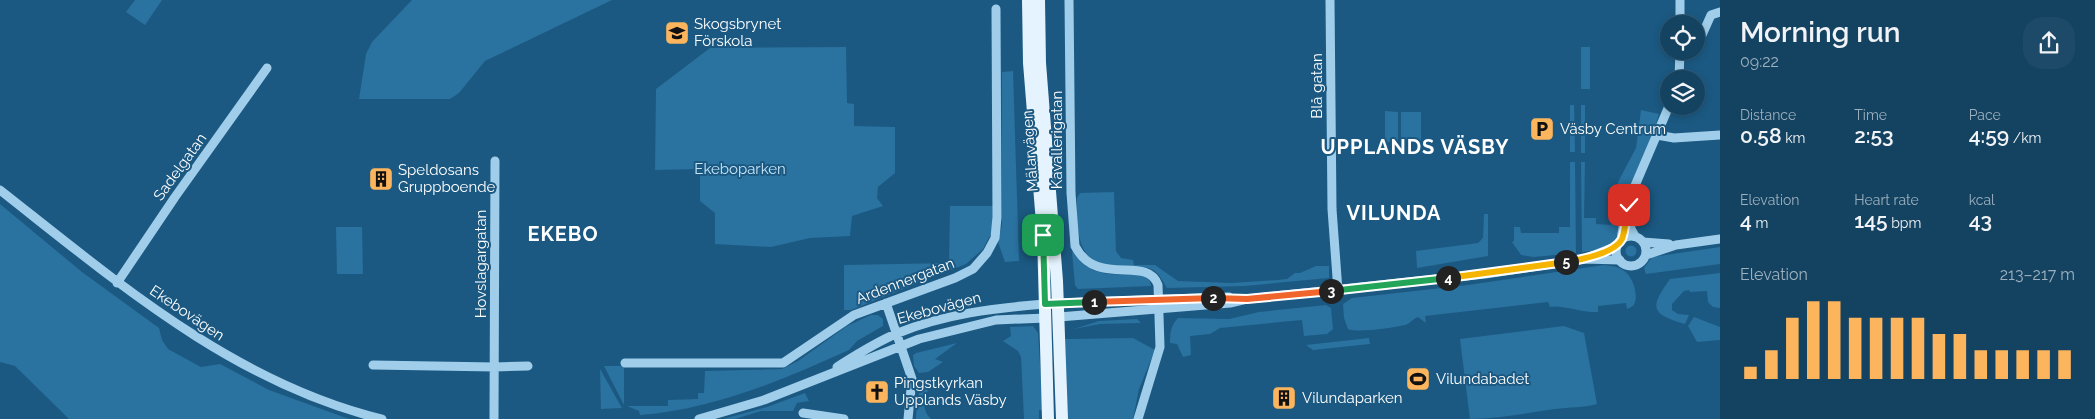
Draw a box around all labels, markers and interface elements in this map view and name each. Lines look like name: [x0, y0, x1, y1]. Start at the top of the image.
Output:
place label: Skogsbrynet Förskola: [694, 15, 781, 50]
map controls: [1660, 15, 1705, 115]
button: locate: [1660, 15, 1705, 60]
text: Morning run: [1740, 16, 1900, 49]
button: share: [2023, 17, 2075, 69]
school or university icon: Skogsbrynet Förskola: [664, 20, 690, 46]
text: 09:22: [1740, 52, 1779, 71]
street label: Blå gatan: [1308, 53, 1326, 119]
button: layers: [1660, 70, 1705, 115]
street label: Kavallerigatan: [1048, 91, 1066, 189]
text: Distance: [1740, 107, 1796, 123]
text: Time: [1854, 107, 1887, 123]
text: Pace: [1969, 107, 2001, 123]
street label: Mälarvägen: [1018, 110, 1042, 192]
parking icon: Väsby Centrum: [1529, 116, 1555, 142]
place label: Väsby Centrum: [1560, 120, 1666, 138]
text: 0.58: [1740, 123, 1782, 148]
text: 2:53: [1854, 123, 1894, 148]
text: 4:59: [1969, 123, 2009, 148]
street label: Sadelgatan: [150, 130, 210, 204]
text: km: [1782, 130, 1805, 146]
text: /km: [2009, 130, 2041, 146]
district label: UPPLANDS VÄSBY: [1321, 135, 1510, 159]
park label: Ekeboparken: [694, 160, 786, 178]
place label: Speldosans Gruppboende: [398, 161, 495, 196]
building icon: Speldosans Gruppboende: [368, 166, 394, 192]
pin: [1608, 184, 1650, 226]
icon: check: [1615, 191, 1643, 219]
text: Elevation: [1740, 192, 1799, 208]
text: Heart rate: [1854, 192, 1919, 208]
text: kcal: [1969, 192, 1995, 208]
district label: VILUNDA: [1346, 201, 1442, 225]
text: 4: [1740, 208, 1752, 233]
text: 145: [1854, 208, 1888, 233]
text: 43: [1969, 208, 1992, 233]
street label: Hovslagargatan: [472, 210, 490, 318]
pin: [1022, 214, 1064, 256]
text: m: [1752, 215, 1768, 231]
text: bpm: [1888, 215, 1921, 231]
icon: arrive: [1029, 221, 1057, 249]
district label: EKEBO: [527, 222, 599, 246]
pin: 5: [1554, 250, 1578, 274]
street label: Ardennergatan: [853, 254, 957, 308]
text: 5: [1563, 254, 1570, 270]
text: Elevation: [1740, 265, 1808, 284]
text: 213–217 m: [2000, 265, 2075, 284]
pin: 4: [1436, 266, 1460, 290]
text: 4: [1445, 270, 1453, 286]
pin: 3: [1318, 278, 1344, 304]
street label: Ekebovägen: [146, 281, 228, 345]
text: 3: [1328, 283, 1335, 299]
pin: 2: [1200, 286, 1226, 310]
street label: Ekebovägen: [895, 288, 983, 328]
pin: 1: [1082, 290, 1106, 314]
text: 2: [1210, 290, 1217, 306]
text: 1: [1091, 294, 1098, 310]
sports icon: Vilundabadet: [1405, 366, 1431, 392]
place label: Vilundabadet: [1436, 370, 1529, 388]
place label: Pingstkyrkan Upplands Väsby: [894, 374, 1007, 409]
church icon: Pingstkyrkan Upplands Väsby: [864, 379, 890, 405]
building icon: Vilundaparken: [1271, 385, 1297, 411]
place label: Vilundaparken: [1302, 389, 1403, 407]

